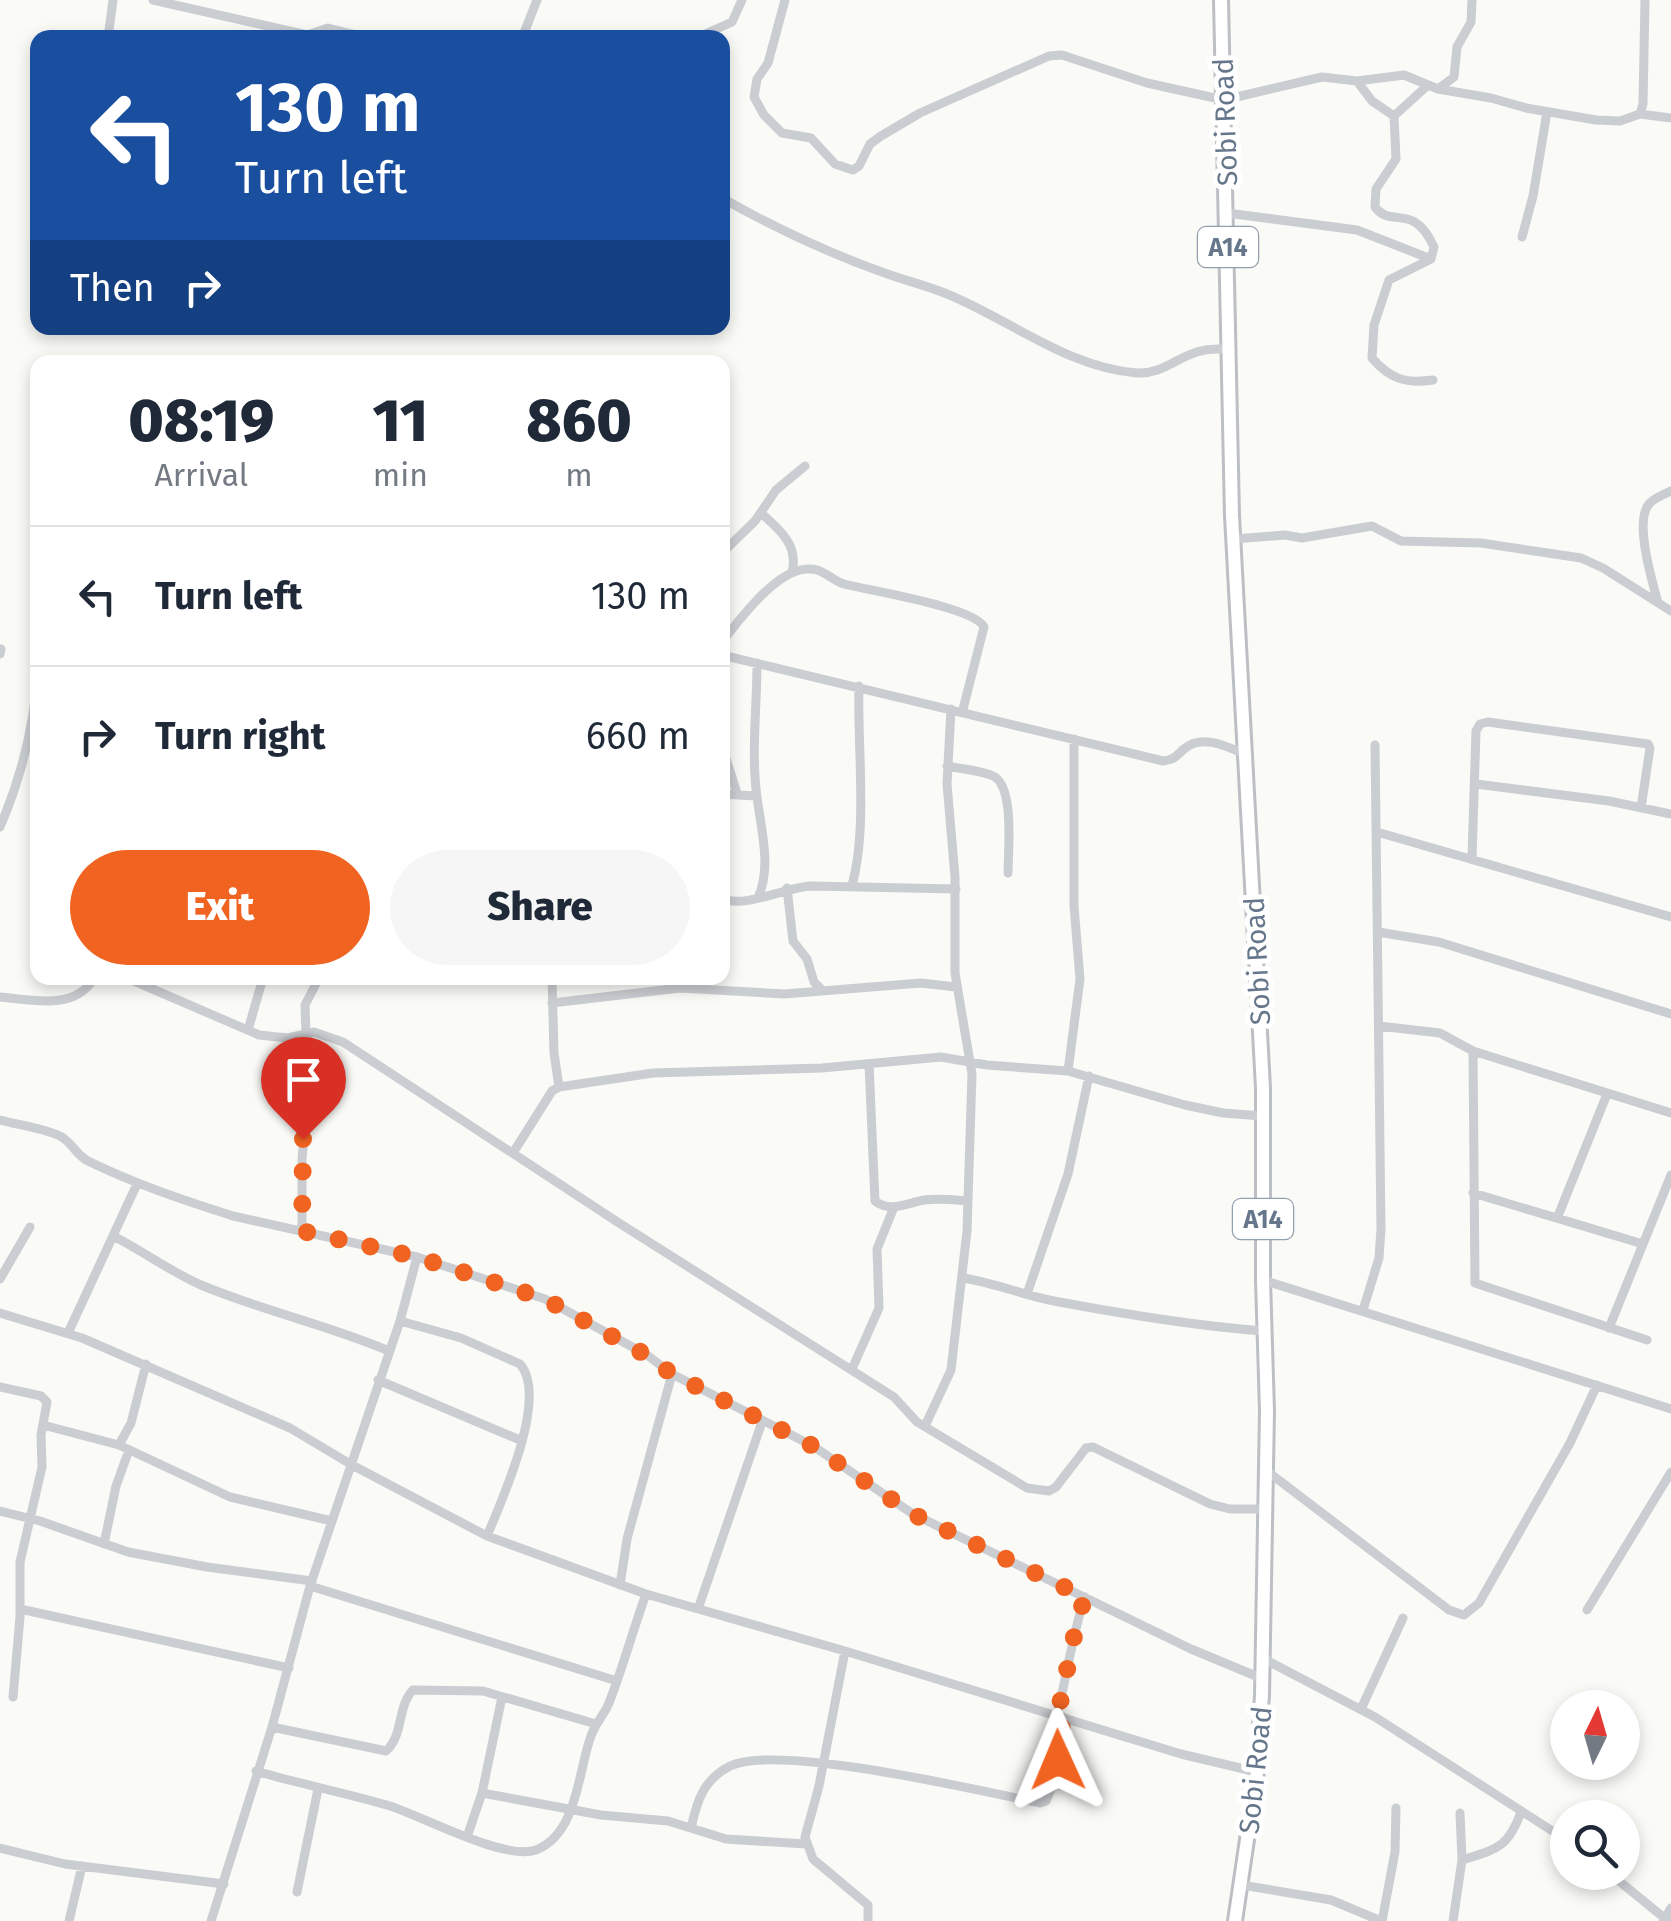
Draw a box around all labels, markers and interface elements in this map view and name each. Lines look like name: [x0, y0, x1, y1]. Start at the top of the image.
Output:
street label: Sobi Road: [1207, 57, 1244, 187]
text: 130 m: [235, 66, 421, 150]
icon: left: [70, 70, 200, 200]
text: Turn left: [235, 151, 407, 205]
road number: A14: [1198, 227, 1258, 267]
icon: right: [175, 260, 230, 315]
text: Then: [70, 265, 155, 311]
text: 08:19: [128, 385, 274, 457]
text: 11: [373, 385, 428, 457]
text: 860: [526, 385, 632, 457]
text: Arrival: [154, 456, 248, 494]
text: min: [373, 456, 428, 494]
text: m: [565, 456, 593, 494]
icon: left: [70, 569, 125, 624]
text: Turn left: [155, 573, 302, 619]
text: 130 m: [591, 573, 690, 619]
icon: right: [70, 709, 125, 764]
text: Turn right: [155, 713, 325, 759]
text: 660 m: [586, 713, 690, 759]
button: Exit: [70, 850, 370, 965]
button: Share: [390, 850, 690, 965]
street label: Sobi Road: [1238, 896, 1277, 1026]
pin: [261, 1037, 346, 1140]
icon: arrive: [276, 1052, 331, 1107]
road number: A14: [1233, 1199, 1293, 1239]
north arrow: [1550, 1690, 1640, 1780]
map controls: [1550, 1690, 1640, 1890]
street label: Sobi Road: [1232, 1705, 1279, 1835]
position arrow: [1006, 1708, 1110, 1812]
button: search: [1550, 1800, 1640, 1890]

